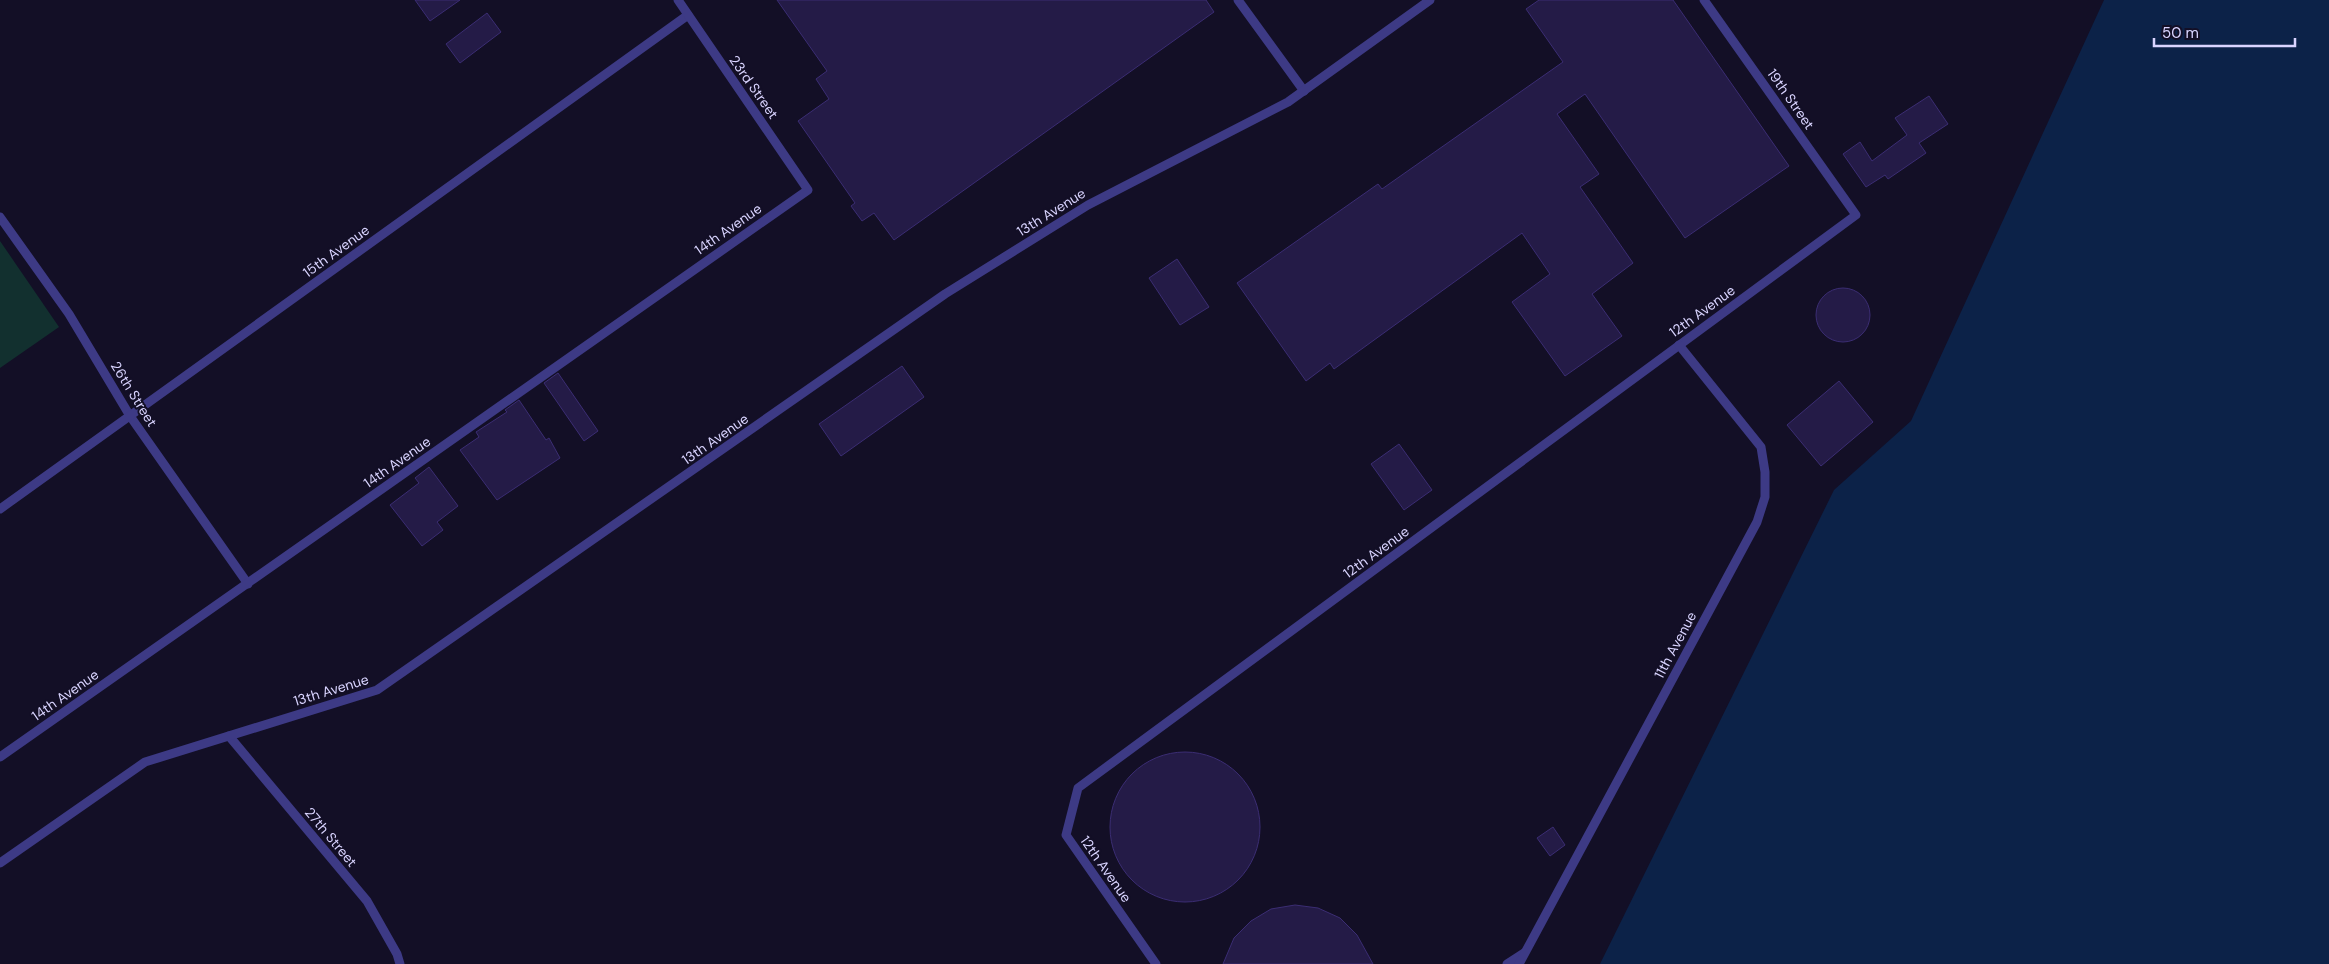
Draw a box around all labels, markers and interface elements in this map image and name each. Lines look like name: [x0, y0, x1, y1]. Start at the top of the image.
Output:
scale bar: [2154, 15, 2295, 47]
text: 50 m: [2162, 23, 2199, 43]
street label: 23rd Street: [726, 52, 782, 122]
street label: 19th Street: [1764, 65, 1818, 133]
street label: 13th Avenue: [1013, 184, 1089, 240]
street label: 14th Avenue: [691, 199, 765, 259]
street label: 15th Avenue: [299, 221, 373, 281]
street label: 12th Avenue: [1665, 281, 1739, 341]
street label: 26th Street: [107, 358, 161, 430]
street label: 13th Avenue: [678, 409, 752, 469]
street label: 14th Avenue: [360, 432, 434, 492]
street label: 12th Avenue: [1339, 522, 1413, 582]
street label: 11th Avenue: [1650, 608, 1700, 682]
street label: 14th Avenue: [28, 665, 102, 725]
street label: 13th Avenue: [291, 670, 371, 710]
street label: 27th Street: [301, 804, 361, 870]
street label: 12th Avenue: [1076, 832, 1136, 906]

